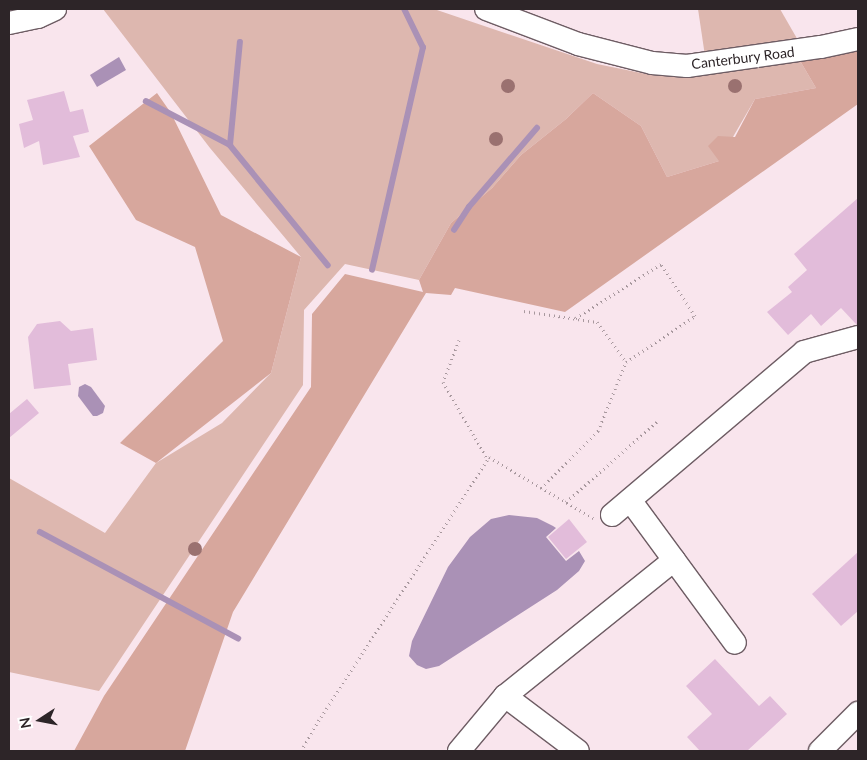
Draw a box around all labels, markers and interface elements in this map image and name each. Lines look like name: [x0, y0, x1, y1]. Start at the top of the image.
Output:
street label: Canterbury Road: [690, 43, 796, 73]
north arrow: [15, 695, 65, 745]
text: N: [15, 716, 34, 730]

